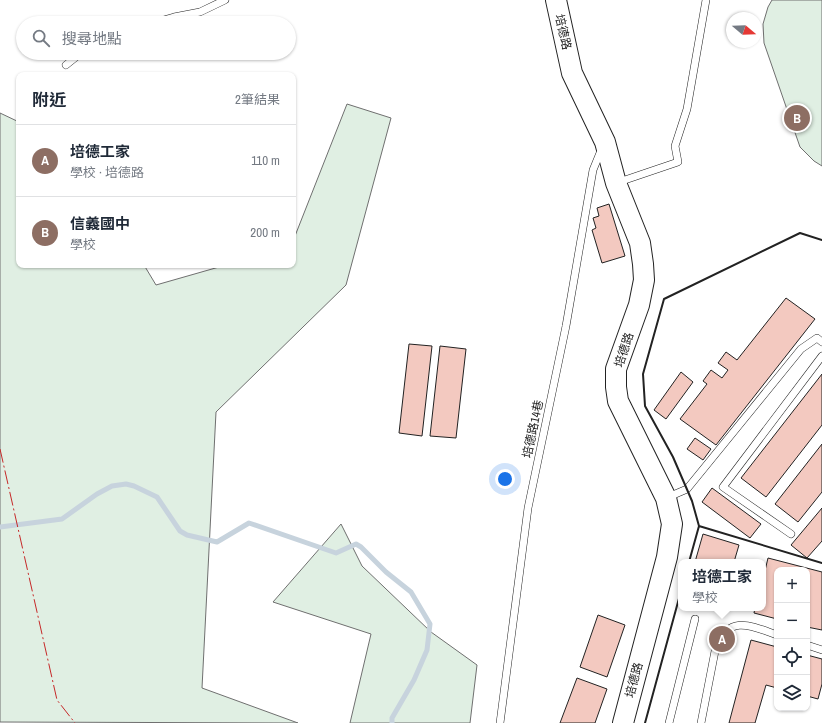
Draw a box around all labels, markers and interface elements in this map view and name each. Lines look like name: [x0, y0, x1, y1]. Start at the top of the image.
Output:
north arrow: [726, 12, 762, 48]
street label: 培德路: [551, 13, 575, 51]
search box: [16, 16, 296, 60]
icon: search: [30, 27, 52, 49]
text: 搜尋地點: [62, 28, 122, 49]
text: 附近: [32, 88, 66, 111]
text: 2筆結果: [235, 91, 280, 108]
pin: B: [784, 103, 810, 133]
text: 培德工家: [70, 141, 130, 162]
text: A: [41, 152, 49, 169]
text: 110 m: [251, 152, 280, 169]
text: 學校 · 培德路: [70, 164, 144, 181]
text: 信義國中: [70, 213, 130, 234]
text: B: [41, 224, 49, 241]
text: 200 m: [250, 224, 280, 241]
text: 學校: [70, 236, 96, 253]
street label: 培德路: [611, 330, 637, 370]
street label: 培德路14巷: [519, 399, 547, 459]
your location: [495, 469, 515, 489]
popup: [678, 559, 766, 611]
text: 培德工家: [692, 566, 752, 587]
map controls: [774, 567, 810, 711]
button: +: [774, 567, 810, 603]
text: 學校: [692, 589, 718, 606]
button: −: [774, 603, 810, 639]
pin: A: [709, 624, 735, 654]
button: locate: [774, 639, 810, 675]
street label: 培德路: [622, 661, 646, 699]
button: layers: [774, 675, 810, 711]

